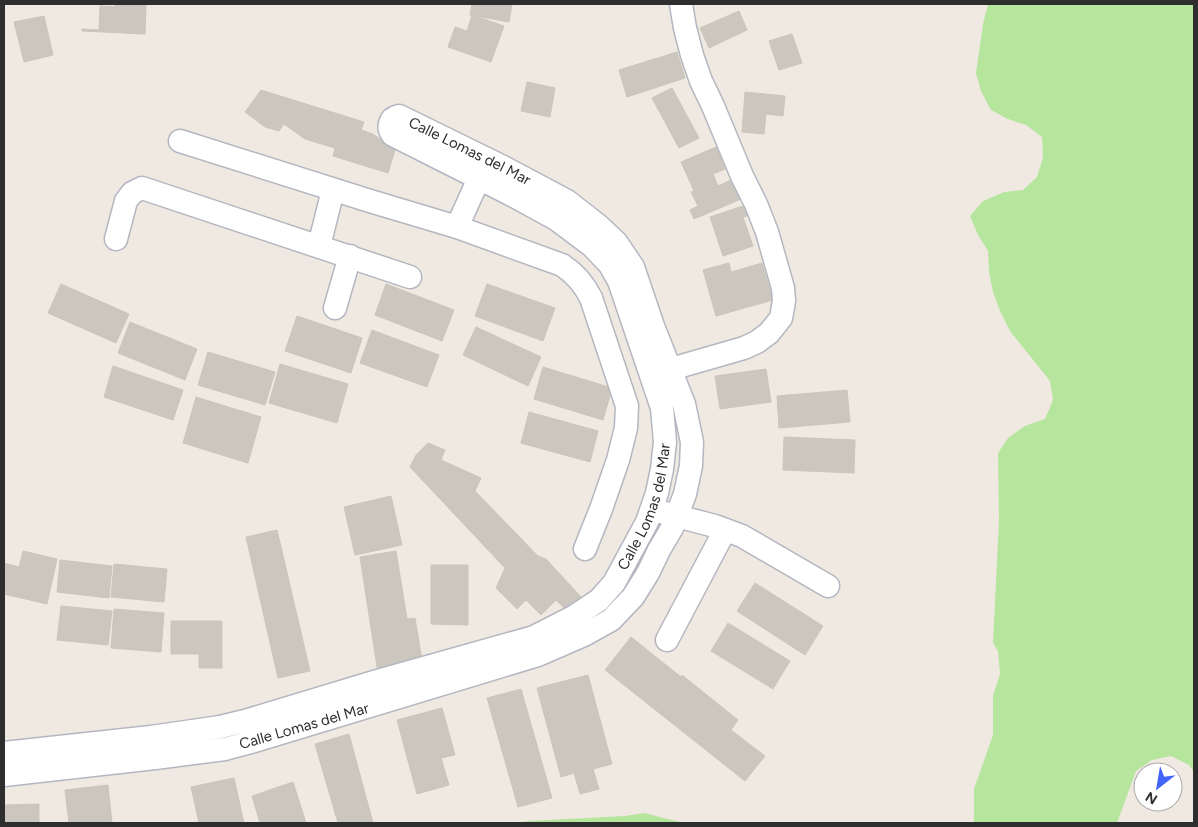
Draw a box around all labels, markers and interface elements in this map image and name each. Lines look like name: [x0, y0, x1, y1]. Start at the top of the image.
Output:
street label: Calle Lomas del Mar: [406, 113, 534, 189]
street label: Calle Lomas del Mar: [614, 442, 674, 573]
street label: Calle Lomas del Mar: [237, 699, 371, 753]
north arrow: [1133, 762, 1183, 812]
text: N: [1143, 788, 1161, 808]

